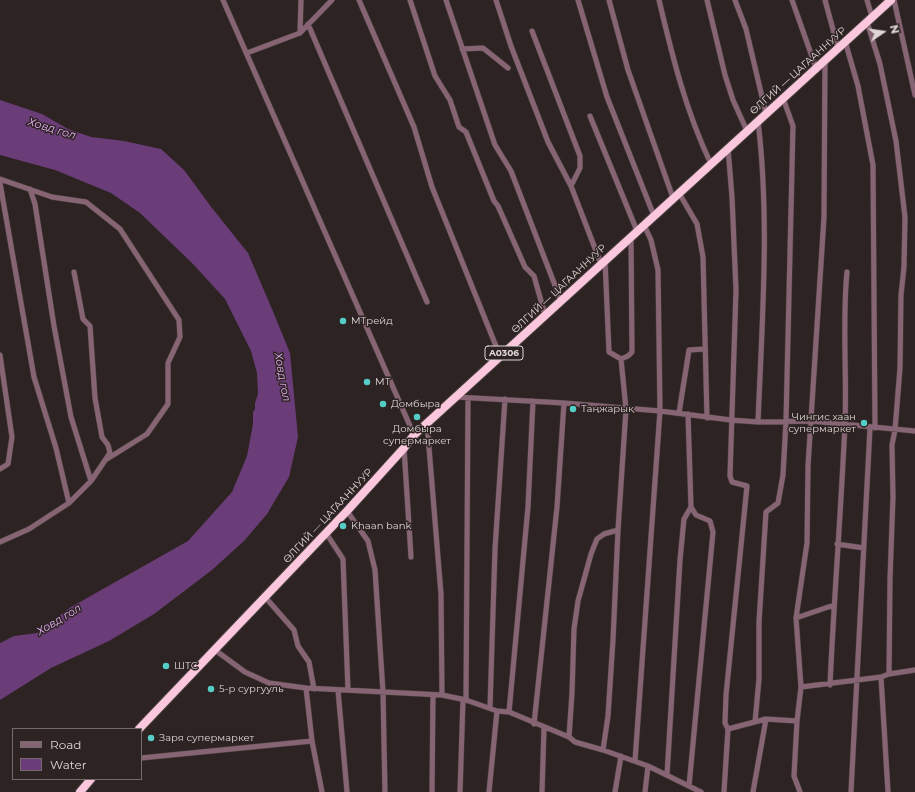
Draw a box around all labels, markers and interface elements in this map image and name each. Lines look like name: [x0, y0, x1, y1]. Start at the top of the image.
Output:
north arrow: [863, 12, 903, 52]
text: N: [887, 23, 903, 35]
street label: ӨЛГИЙ — ЦАГААННУУР: [747, 25, 849, 117]
water label: Ховд гол: [26, 115, 78, 143]
street label: ӨЛГИЙ — ЦАГААННУУР: [509, 242, 609, 336]
place label: MTрейд: [351, 315, 393, 327]
marker: MTрейд: [338, 316, 348, 326]
road number: A0306: [485, 346, 523, 360]
water label: Ховд гол: [271, 351, 293, 403]
place label: МТ: [375, 376, 391, 388]
marker: МТ: [362, 377, 372, 387]
place label: Домбыра: [391, 398, 440, 410]
marker: Домбыра: [378, 399, 388, 409]
place label: Таңжарық: [581, 403, 634, 415]
marker: Таңжарық: [568, 404, 578, 414]
place label: Чингис хаан супермаркет: [788, 411, 856, 434]
marker: Домбыра супермаркет: [412, 412, 422, 422]
marker: Чингис хаан супермаркет: [859, 418, 869, 428]
place label: Домбыра супермаркет: [383, 423, 451, 446]
street label: ӨЛГИЙ — ЦАГААННУУР: [281, 466, 375, 566]
place label: Khaan bank: [351, 520, 411, 532]
marker: Khaan bank: [338, 521, 348, 531]
water label: Ховд гол: [34, 602, 84, 638]
place label: ШТС: [174, 660, 198, 672]
marker: ШТС: [161, 661, 171, 671]
place label: 5-р сургууль: [219, 683, 284, 695]
marker: 5-р сургууль: [206, 684, 216, 694]
legend: [12, 728, 142, 780]
place label: Заря супермаркет: [159, 732, 254, 744]
marker: Заря супермаркет: [146, 733, 156, 743]
text: Road: [50, 737, 81, 752]
text: Water: [50, 757, 86, 772]

